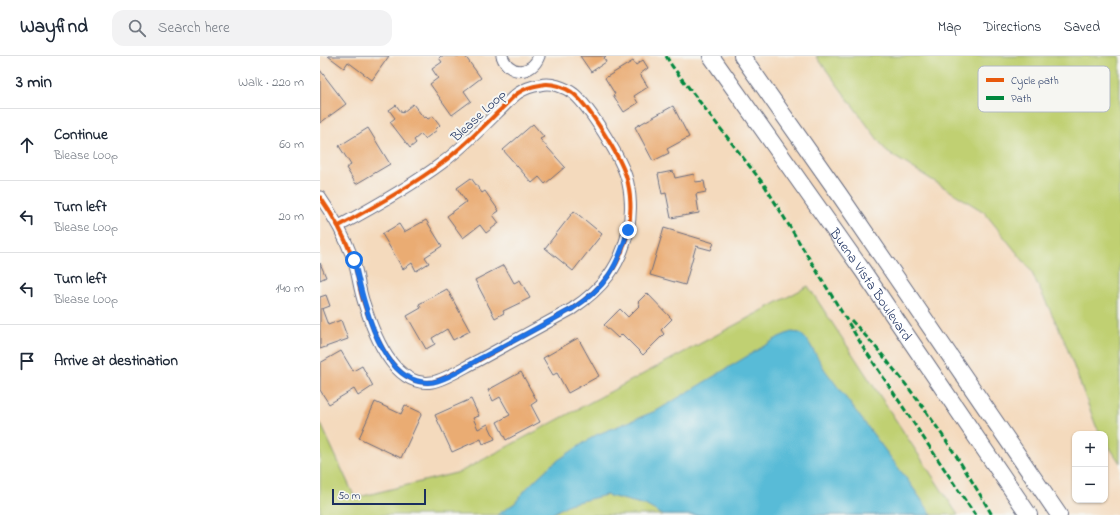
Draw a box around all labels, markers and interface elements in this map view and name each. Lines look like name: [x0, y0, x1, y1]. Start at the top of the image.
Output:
search box: [112, 10, 392, 46]
text: Wayfind: [20, 14, 88, 41]
icon: search: [126, 17, 148, 39]
text: Search here: [158, 17, 230, 39]
text: Map: [938, 17, 961, 38]
text: Directions: [983, 17, 1041, 38]
text: Saved: [1063, 17, 1100, 38]
legend: [978, 66, 1110, 112]
text: 3 min: [16, 70, 52, 95]
text: Walk · 220 m: [238, 73, 304, 92]
text: Cycle path: [1011, 73, 1059, 90]
street label: Blease Loop: [446, 85, 512, 148]
text: Path: [1011, 91, 1032, 107]
text: Continue: [54, 124, 108, 146]
icon: ahead: [16, 134, 38, 156]
text: 60 m: [279, 135, 304, 154]
text: Blease Loop: [54, 146, 118, 165]
text: Turn left: [54, 196, 107, 218]
icon: left: [16, 206, 38, 228]
text: 20 m: [279, 207, 304, 226]
text: Blease Loop: [54, 218, 118, 237]
route end: [619, 221, 637, 239]
street label: Buena Vista Boulevard: [823, 224, 917, 346]
route start: [345, 251, 363, 269]
text: Turn left: [54, 268, 107, 290]
icon: left: [16, 278, 38, 300]
text: 140 m: [276, 279, 304, 298]
text: Blease Loop: [54, 290, 118, 309]
icon: arrive: [16, 350, 38, 372]
text: Arrive at destination: [54, 350, 178, 372]
map controls: [1072, 431, 1108, 503]
button: +: [1072, 431, 1108, 467]
button: −: [1072, 467, 1108, 503]
scale bar: [332, 487, 426, 506]
text: 50 m: [338, 488, 360, 504]

